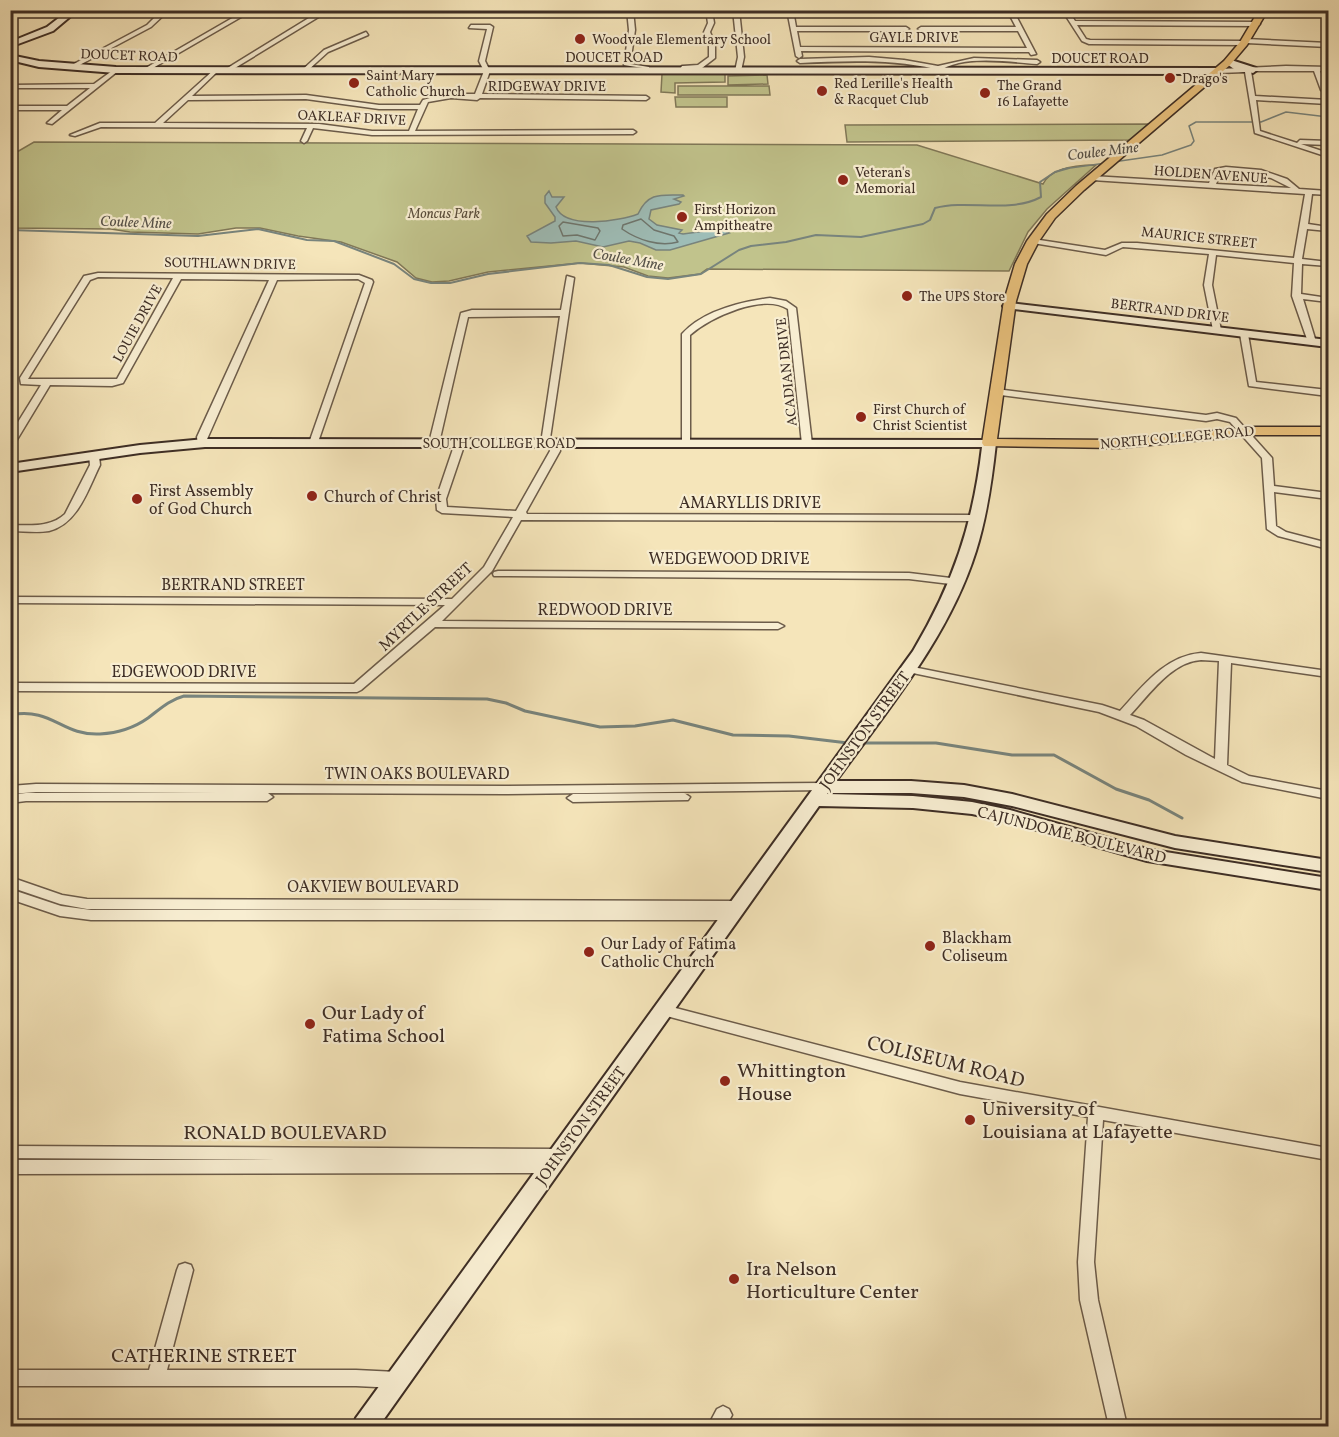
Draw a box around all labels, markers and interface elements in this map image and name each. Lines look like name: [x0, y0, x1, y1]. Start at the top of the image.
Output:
street label: GAYLE DRIVE: [869, 29, 959, 48]
place label: Woodvale Elementary School: [592, 31, 771, 50]
marker: Woodvale Elementary School: [573, 32, 587, 46]
street label: DOUCET ROAD: [80, 45, 178, 68]
street label: DOUCET ROAD: [565, 49, 663, 68]
street label: DOUCET ROAD: [1051, 50, 1149, 69]
place label: Saint Mary Catholic Church: [366, 67, 465, 102]
place label: Drago's: [1182, 70, 1228, 89]
marker: Drago's: [1163, 71, 1177, 85]
place label: Red Lerille's Health & Racquet Club: [834, 75, 953, 110]
marker: Saint Mary Catholic Church: [347, 76, 361, 90]
place label: The Grand 16 Lafayette: [997, 77, 1069, 112]
street label: RIDGEWAY DRIVE: [488, 78, 606, 97]
marker: Red Lerille's Health & Racquet Club: [815, 84, 829, 98]
marker: The Grand 16 Lafayette: [978, 86, 992, 100]
street label: OAKLEAF DRIVE: [297, 106, 407, 131]
water label: Coulee Mine: [1066, 138, 1140, 167]
street label: HOLDEN AVENUE: [1153, 162, 1269, 189]
place label: Veteran's Memorial: [855, 164, 915, 199]
marker: Veteran's Memorial: [836, 173, 850, 187]
place label: First Horizon Ampitheatre: [694, 201, 776, 236]
park label: Moncus Park: [407, 205, 480, 224]
marker: First Horizon Ampitheatre: [675, 210, 689, 224]
water label: Coulee Mine: [100, 212, 173, 235]
street label: MAURICE STREET: [1140, 223, 1258, 254]
water label: Coulee Mine: [591, 244, 665, 277]
street label: SOUTHLAWN DRIVE: [164, 254, 296, 275]
street label: LOUIE DRIVE: [109, 281, 168, 366]
place label: The UPS Store: [919, 288, 1006, 307]
marker: The UPS Store: [900, 289, 914, 303]
street label: BERTRAND DRIVE: [1110, 295, 1230, 328]
street label: ACADIAN DRIVE: [772, 317, 803, 427]
place label: First Church of Christ Scientist: [873, 401, 968, 436]
marker: First Church of Christ Scientist: [854, 410, 868, 424]
street label: NORTH COLLEGE ROAD: [1099, 422, 1255, 455]
street label: SOUTH COLLEGE ROAD: [423, 435, 575, 454]
place label: First Assembly of God Church: [149, 481, 254, 521]
place label: Church of Christ: [324, 487, 442, 509]
marker: Church of Christ: [305, 489, 319, 503]
marker: First Assembly of God Church: [130, 492, 144, 506]
street label: AMARYLLIS DRIVE: [679, 493, 821, 515]
street label: WEDGEWOOD DRIVE: [648, 549, 810, 571]
street label: MYRTLE STREET: [374, 558, 478, 657]
street label: BERTRAND STREET: [161, 575, 305, 597]
street label: REDWOOD DRIVE: [538, 600, 673, 622]
street label: EDGEWOOD DRIVE: [111, 662, 257, 684]
street label: JOHNSTON STREET: [815, 668, 916, 795]
street label: TWIN OAKS BOULEVARD: [324, 764, 510, 786]
street label: CAJUNDOME BOULEVARD: [975, 802, 1169, 870]
street label: OAKVIEW BOULEVARD: [287, 877, 459, 899]
place label: Blackham Coliseum: [942, 928, 1012, 968]
place label: Our Lady of Fatima Catholic Church: [601, 934, 736, 974]
marker: Blackham Coliseum: [923, 939, 937, 953]
marker: Our Lady of Fatima Catholic Church: [582, 945, 596, 959]
place label: Our Lady of Fatima School: [322, 1000, 445, 1051]
marker: Our Lady of Fatima School: [303, 1017, 317, 1031]
street label: COLISEUM ROAD: [864, 1030, 1027, 1096]
place label: Whittington House: [737, 1058, 846, 1109]
street label: JOHNSTON STREET: [531, 1063, 632, 1190]
marker: Whittington House: [718, 1074, 732, 1088]
place label: University of Louisiana at Lafayette: [982, 1096, 1173, 1147]
marker: University of Louisiana at Lafayette: [963, 1113, 977, 1127]
street label: RONALD BOULEVARD: [183, 1120, 387, 1148]
place label: Ira Nelson Horticulture Center: [746, 1256, 919, 1307]
marker: Ira Nelson Horticulture Center: [727, 1272, 741, 1286]
street label: CATHERINE STREET: [111, 1343, 297, 1371]

